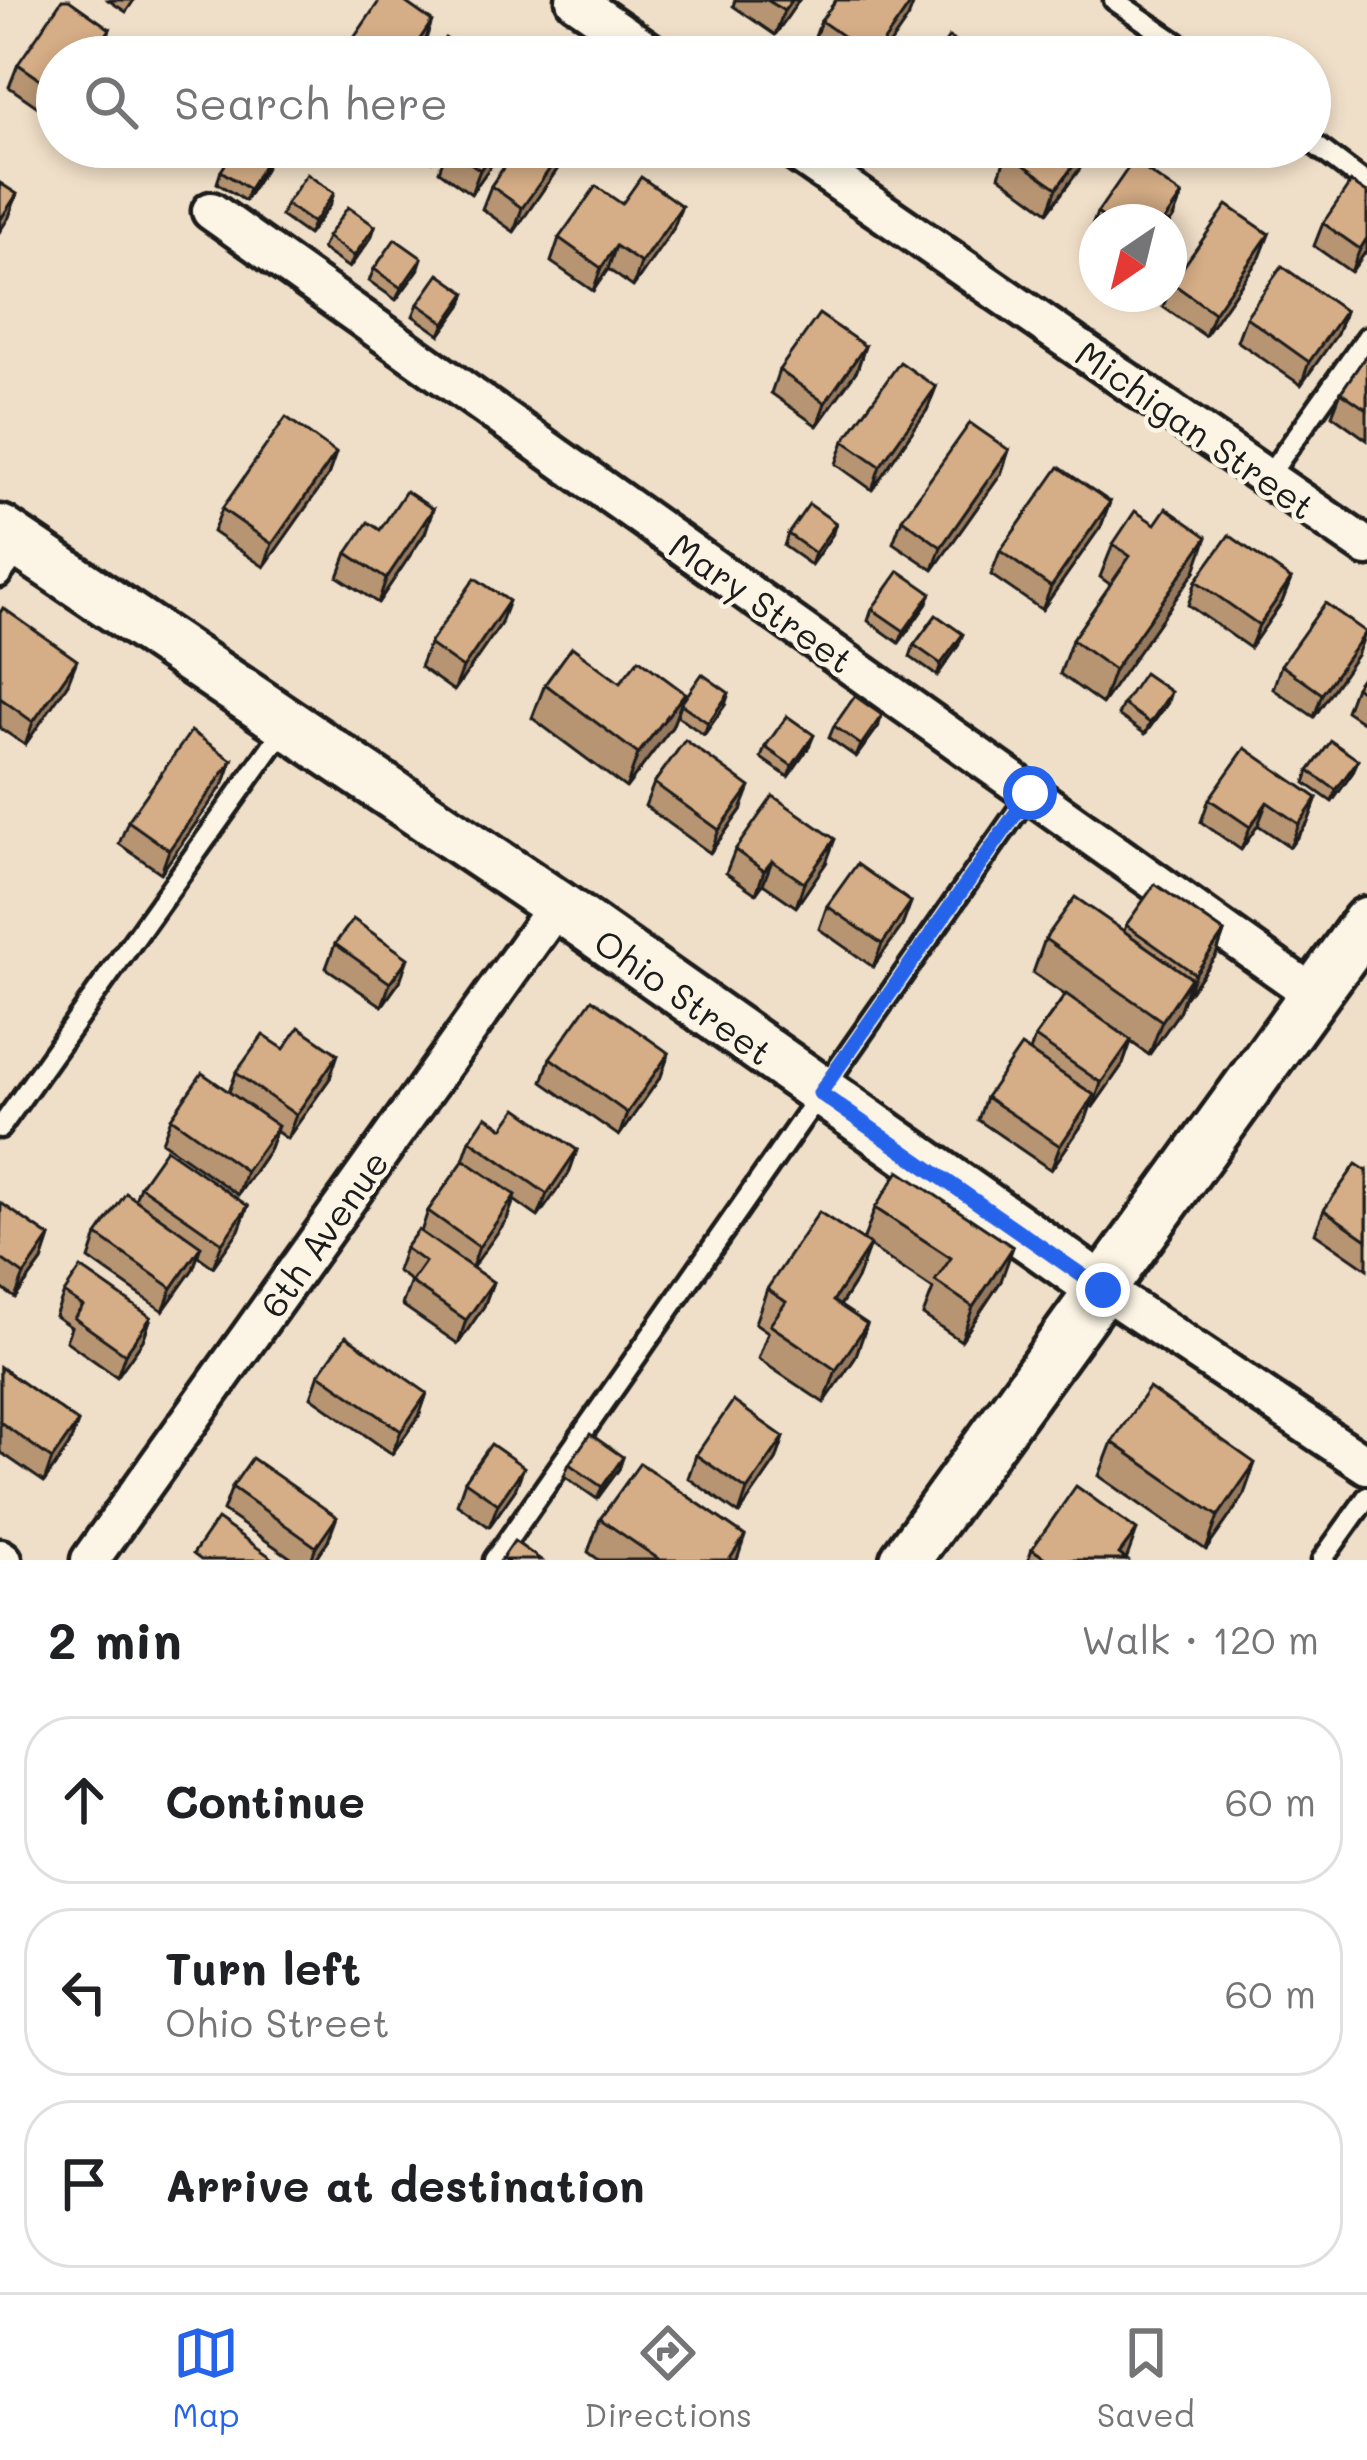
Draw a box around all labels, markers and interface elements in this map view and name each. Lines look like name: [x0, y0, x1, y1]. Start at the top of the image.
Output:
search box: [36, 36, 1331, 168]
icon: search: [78, 69, 144, 135]
text: Search here: [174, 73, 448, 131]
north arrow: [1079, 204, 1187, 312]
street label: Michigan Street: [1067, 329, 1325, 529]
street label: Mary Street: [660, 521, 863, 683]
route start: [1003, 766, 1057, 820]
street label: Ohio Street: [586, 917, 782, 1075]
street label: 6th Avenue: [248, 1140, 398, 1326]
route end: [1076, 1263, 1130, 1317]
text: 2 min: [48, 1605, 182, 1672]
text: Walk · 120 m: [1081, 1613, 1319, 1664]
icon: ahead: [51, 1767, 117, 1833]
text: Continue: [165, 1771, 365, 1829]
text: 60 m: [1225, 1775, 1316, 1826]
text: Turn left: [165, 1938, 361, 1996]
icon: left: [51, 1959, 117, 2025]
text: 60 m: [1225, 1967, 1316, 2018]
text: Ohio Street: [165, 1996, 390, 2047]
icon: arrive: [51, 2151, 117, 2217]
text: Arrive at destination: [165, 2155, 645, 2213]
tab: Map: [172, 2320, 240, 2435]
tab: Directions: [584, 2320, 752, 2435]
tab: Saved: [1097, 2320, 1195, 2435]

